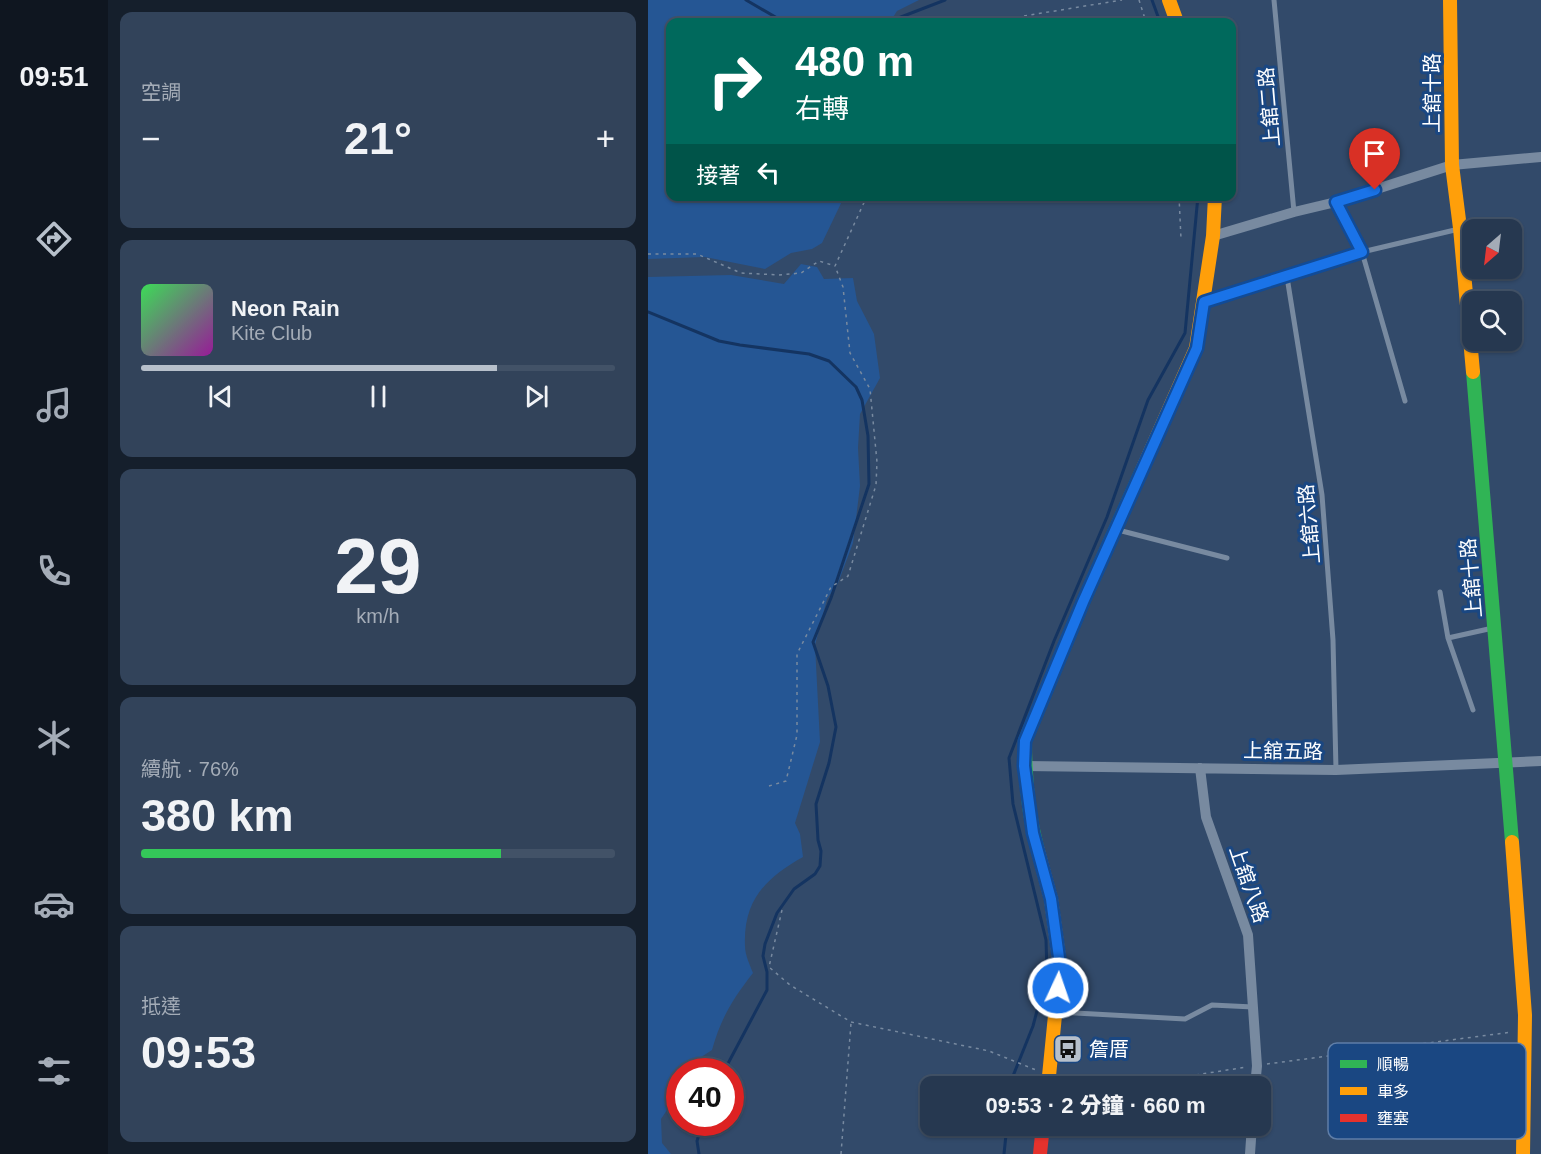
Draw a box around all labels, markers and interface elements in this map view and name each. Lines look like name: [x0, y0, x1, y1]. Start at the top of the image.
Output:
text: 480 m: [795, 38, 914, 85]
icon: right: [696, 42, 774, 120]
street label: 上舘十路: [1421, 53, 1443, 133]
text: 09:51: [19, 62, 89, 92]
street label: 上舘二路: [1255, 66, 1283, 148]
text: 空調: [141, 81, 181, 103]
text: 右轉: [795, 94, 849, 124]
text: 21°: [344, 113, 412, 164]
text: −: [141, 120, 160, 157]
text: +: [596, 120, 615, 157]
pin: [1349, 128, 1400, 190]
icon: arrive: [1358, 137, 1391, 170]
icon: left: [752, 156, 785, 189]
text: 接著: [696, 163, 740, 188]
icon: directions: [33, 218, 75, 260]
north arrow: [1462, 219, 1522, 279]
map controls: [1462, 219, 1522, 351]
button: search: [1462, 291, 1522, 351]
text: Neon Rain: [231, 296, 340, 321]
text: Kite Club: [231, 322, 312, 344]
icon: previous: [204, 380, 237, 413]
icon: pause: [362, 380, 395, 413]
icon: next: [520, 380, 553, 413]
icon: music: [33, 384, 75, 426]
street label: 上舘六路: [1295, 483, 1323, 565]
text: 29: [335, 522, 421, 610]
street label: 上舘十路: [1457, 537, 1485, 619]
icon: phone: [33, 550, 75, 592]
text: km/h: [356, 605, 400, 627]
icon: climate: [33, 717, 75, 759]
street label: 上舘五路: [1243, 739, 1323, 763]
text: 續航 · 76%: [141, 758, 239, 780]
text: 380 km: [141, 790, 294, 841]
street label: 上舘八路: [1226, 843, 1272, 925]
icon: car: [33, 883, 75, 925]
position arrow: [1026, 956, 1090, 1020]
text: 抵達: [141, 995, 181, 1017]
text: 09:53: [141, 1027, 256, 1078]
bus stop icon: 詹厝: [1052, 1033, 1084, 1065]
place label: 詹厝: [1089, 1038, 1129, 1060]
legend: [1328, 1043, 1526, 1139]
icon: filters: [33, 1050, 75, 1092]
text: 順暢: [1377, 1056, 1409, 1073]
speed limit sign: 40: [666, 1058, 744, 1136]
text: 車多: [1377, 1083, 1409, 1100]
text: 09:53 · 2 分鐘 · 660 m: [985, 1093, 1206, 1118]
text: 壅塞: [1377, 1110, 1409, 1127]

